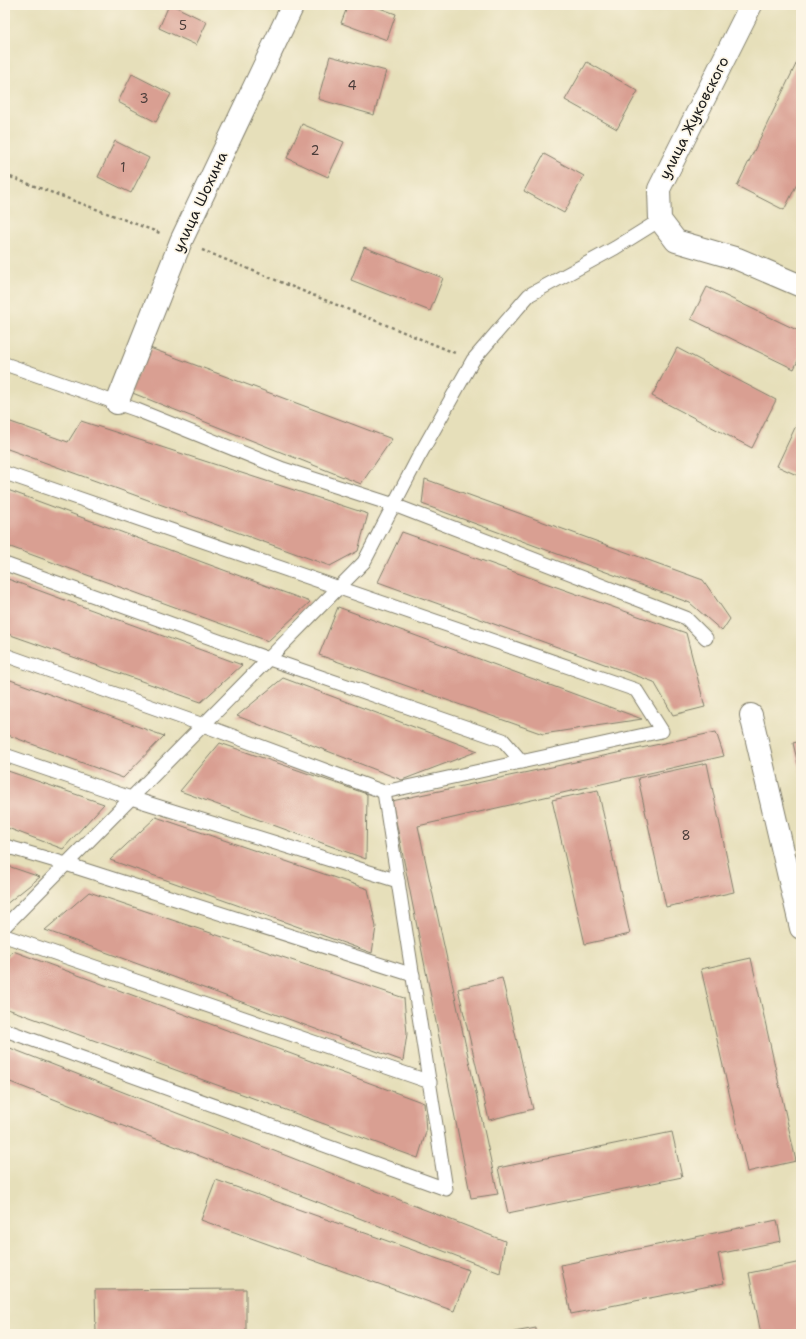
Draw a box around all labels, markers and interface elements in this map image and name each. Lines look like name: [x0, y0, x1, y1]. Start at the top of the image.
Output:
house number: 5: [179, 17, 187, 34]
street label: улица Жуковского: [654, 53, 734, 183]
house number: 4: [347, 77, 357, 94]
house number: 3: [139, 90, 149, 107]
house number: 2: [310, 142, 320, 159]
street label: улица Шохина: [168, 148, 232, 256]
house number: 1: [120, 159, 126, 176]
house number: 8: [681, 827, 691, 844]

